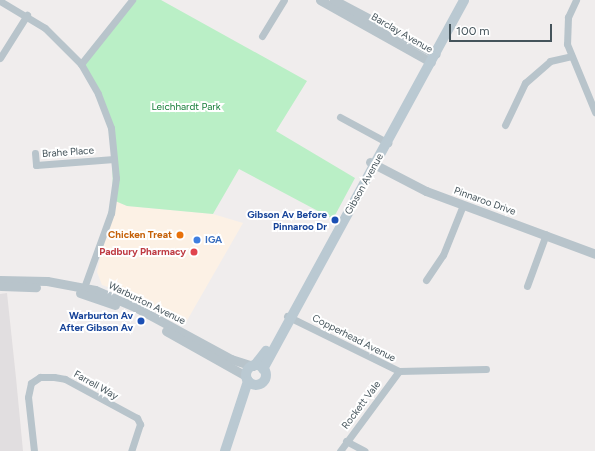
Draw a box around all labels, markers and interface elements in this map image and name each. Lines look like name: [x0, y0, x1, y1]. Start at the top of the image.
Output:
street label: Barclay Avenue: [369, 11, 435, 55]
scale bar: [451, 16, 554, 42]
text: 100 m: [456, 24, 490, 38]
park label: Leichhardt Park: [151, 101, 221, 113]
street label: Brahe Place: [42, 144, 94, 160]
street label: Gibson Avenue: [342, 151, 386, 217]
street label: Pinnaroo Drive: [452, 184, 518, 218]
place label: Gibson Av Before Pinnaroo Dr: [247, 208, 327, 232]
marker: Gibson Av Before Pinnaroo Dr: [330, 215, 340, 225]
place label: Chicken Treat: [108, 229, 172, 241]
marker: Chicken Treat: [175, 230, 185, 240]
place label: IGA: [205, 234, 222, 246]
marker: IGA: [192, 235, 202, 245]
place label: Padbury Pharmacy: [99, 246, 186, 258]
marker: Padbury Pharmacy: [189, 247, 199, 257]
street label: Warburton Avenue: [107, 279, 187, 327]
place label: Warburton Av After Gibson Av: [59, 309, 133, 332]
street label: Copperhead Avenue: [310, 312, 398, 364]
marker: Warburton Av After Gibson Av: [136, 316, 146, 326]
street label: Farrell Way: [72, 368, 120, 402]
street label: Rockett Vale: [339, 379, 383, 431]

